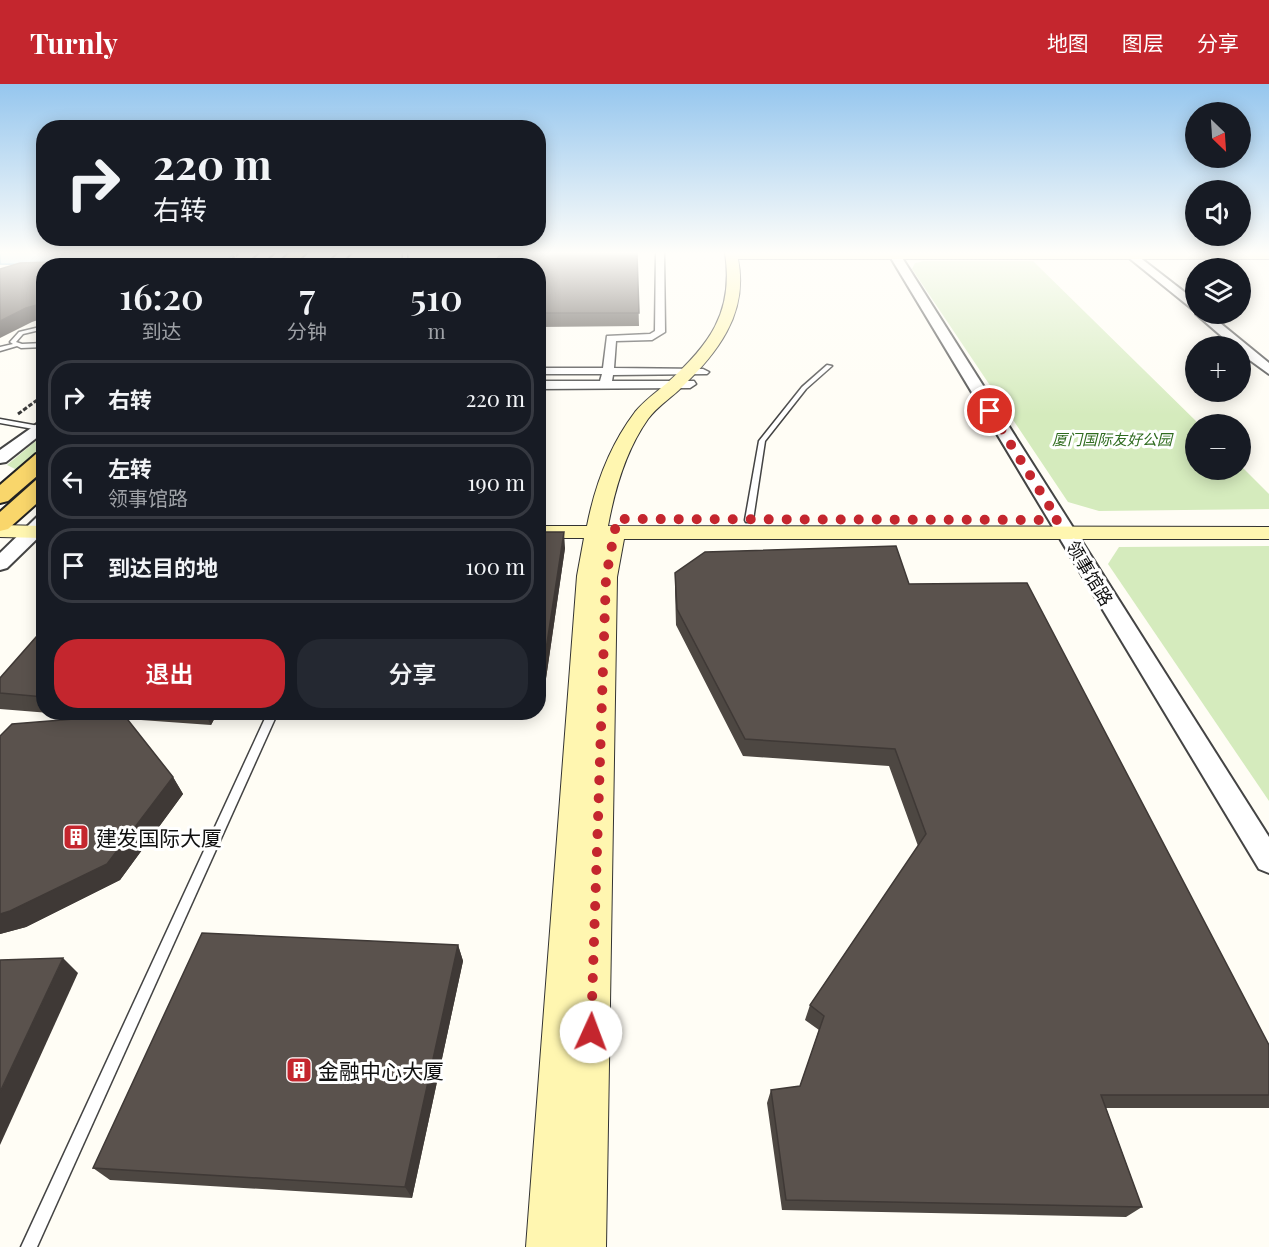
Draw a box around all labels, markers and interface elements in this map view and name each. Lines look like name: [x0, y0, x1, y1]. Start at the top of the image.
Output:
text: Turnly: [30, 24, 118, 61]
text: 地图: [1047, 28, 1089, 56]
text: 图层: [1122, 28, 1164, 56]
text: 分享: [1197, 28, 1239, 56]
north arrow: [1185, 102, 1251, 168]
map controls: [1185, 102, 1251, 480]
text: 220 m: [153, 135, 272, 191]
icon: right: [54, 144, 132, 222]
button: sound: [1185, 180, 1251, 246]
text: 右转: [153, 191, 207, 227]
button: layers: [1185, 258, 1251, 324]
text: 16:20: [119, 271, 204, 319]
text: 7: [299, 271, 315, 319]
text: 510: [410, 272, 463, 320]
text: 到达: [142, 317, 182, 344]
text: 分钟: [287, 317, 327, 344]
text: m: [428, 317, 445, 344]
button: +: [1185, 336, 1251, 402]
icon: right: [57, 381, 90, 414]
text: 220 m: [466, 383, 525, 413]
text: 右转: [108, 384, 152, 414]
pin: [964, 385, 1015, 436]
icon: arrive: [973, 394, 1006, 427]
button: −: [1185, 414, 1251, 480]
park label: 厦门国际友好公园: [1052, 429, 1174, 449]
text: 左转: [108, 453, 152, 483]
icon: left: [57, 465, 90, 498]
text: 190 m: [467, 467, 525, 497]
text: 领事馆路: [108, 484, 188, 511]
street label: 领事馆路: [1061, 536, 1119, 610]
icon: arrive: [57, 549, 90, 582]
text: 100 m: [465, 551, 525, 581]
text: 到达目的地: [108, 552, 218, 582]
button: 退出: [54, 639, 285, 708]
button: 分享: [297, 639, 528, 708]
building icon: 建发国际大厦: [61, 822, 91, 852]
place label: 建发国际大厦: [96, 823, 222, 851]
position arrow: [559, 1000, 623, 1064]
building icon: 金融中心大厦: [284, 1055, 314, 1085]
place label: 金融中心大厦: [318, 1056, 444, 1084]

